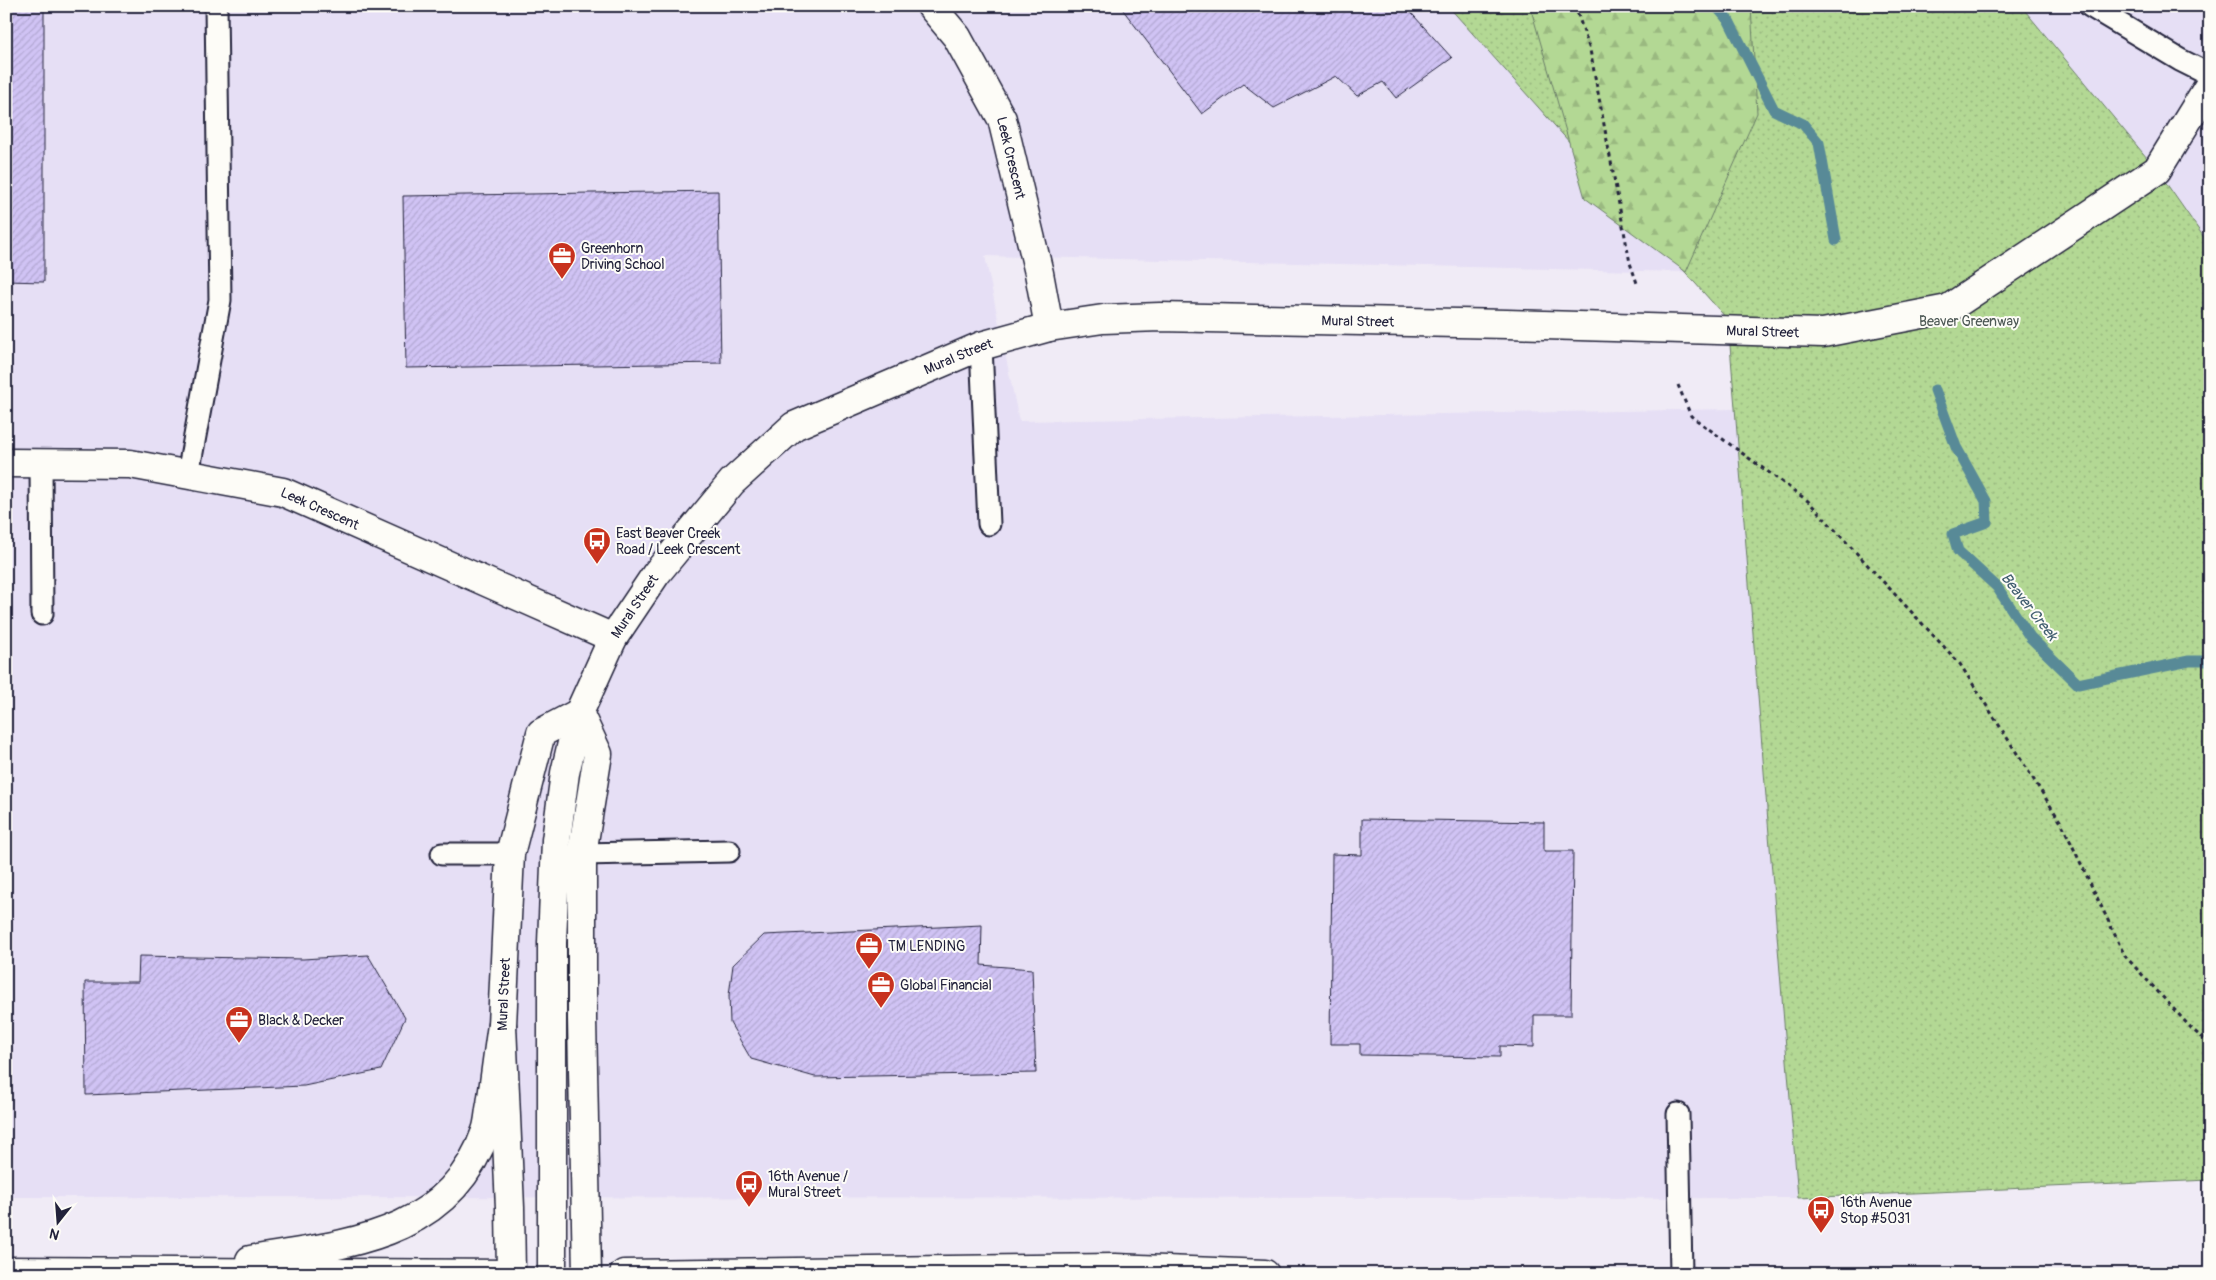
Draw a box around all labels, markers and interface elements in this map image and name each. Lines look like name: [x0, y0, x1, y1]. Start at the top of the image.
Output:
street label: Leek Crescent: [993, 115, 1030, 201]
place label: Greenhorn Driving School: [581, 240, 665, 273]
office icon: Greenhorn Driving School: [547, 241, 577, 280]
street label: Mural Street: [1321, 312, 1395, 330]
park label: Beaver Greenway: [1919, 313, 2019, 330]
street label: Mural Street: [1726, 322, 1800, 341]
street label: Mural Street: [921, 335, 995, 378]
street label: Leek Crescent: [278, 484, 362, 533]
place label: East Beaver Creek Road / Leek Crescent: [616, 525, 741, 558]
bus stop icon: East Beaver Creek Road / Leek Crescent: [582, 526, 612, 565]
water label: Beaver Creek: [1997, 569, 2062, 646]
street label: Mural Street: [607, 571, 662, 641]
office icon: TM LENDING: [854, 931, 884, 970]
place label: TM LENDING: [888, 938, 965, 955]
street label: Mural Street: [493, 957, 514, 1031]
office icon: Global Financial: [866, 970, 896, 1009]
place label: Global Financial: [900, 977, 992, 994]
office icon: Black & Decker: [224, 1005, 254, 1044]
place label: Black & Decker: [258, 1012, 344, 1029]
place label: 16th Avenue / Mural Street: [768, 1168, 848, 1201]
bus stop icon: 16th Avenue / Mural Street: [734, 1169, 764, 1208]
place label: 16th Avenue Stop #5031: [1840, 1194, 1912, 1227]
bus stop icon: 16th Avenue Stop #5031: [1806, 1195, 1836, 1234]
north arrow: [32, 1198, 82, 1248]
text: N: [47, 1224, 61, 1243]

